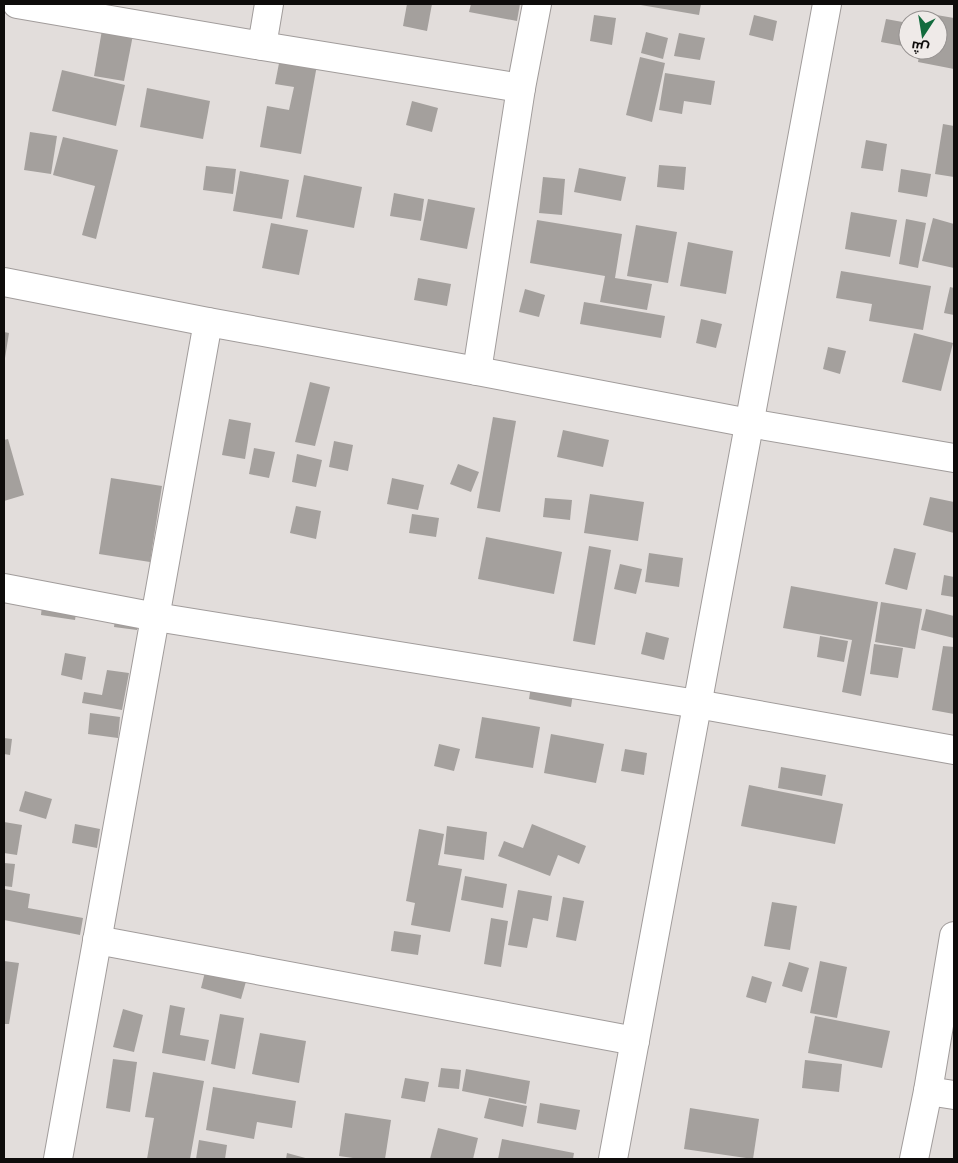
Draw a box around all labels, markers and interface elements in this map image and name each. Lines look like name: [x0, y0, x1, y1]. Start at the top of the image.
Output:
north arrow: [898, 10, 948, 60]
text: ش: [910, 36, 931, 57]

